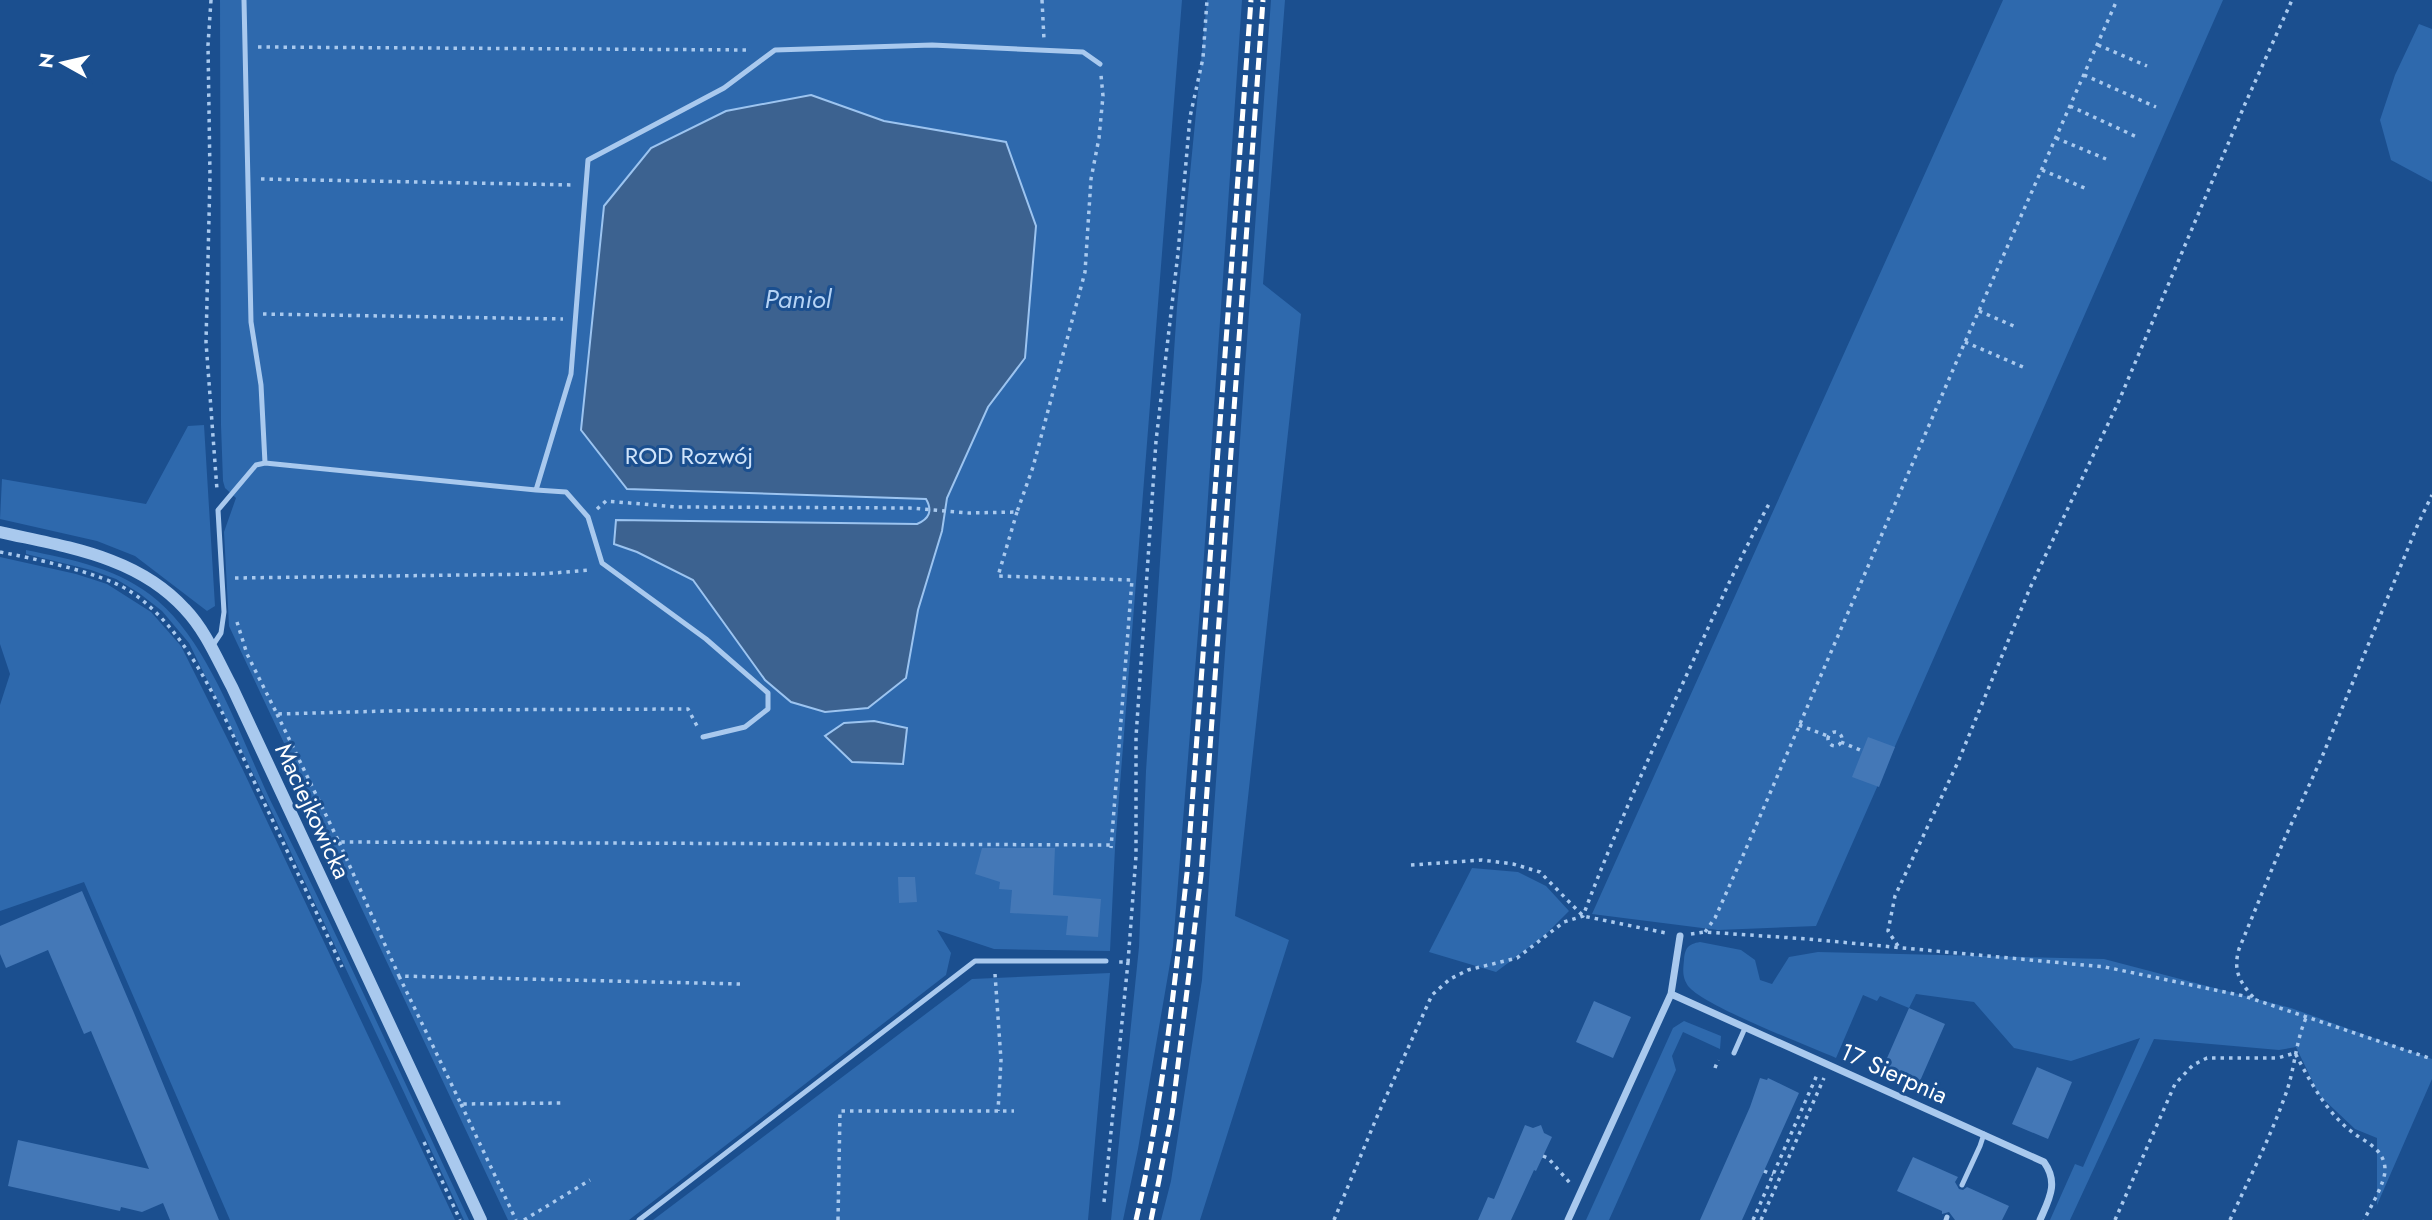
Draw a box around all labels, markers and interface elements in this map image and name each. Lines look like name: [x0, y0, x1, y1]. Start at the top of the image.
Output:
north arrow: [28, 28, 98, 98]
text: N: [32, 51, 61, 70]
water label: Paniol: [765, 280, 833, 318]
park label: ROD Rozwój: [625, 438, 753, 473]
street label: Maciejkowicka: [266, 737, 360, 885]
street label: 17 Sierpnia: [1835, 1034, 1953, 1112]

